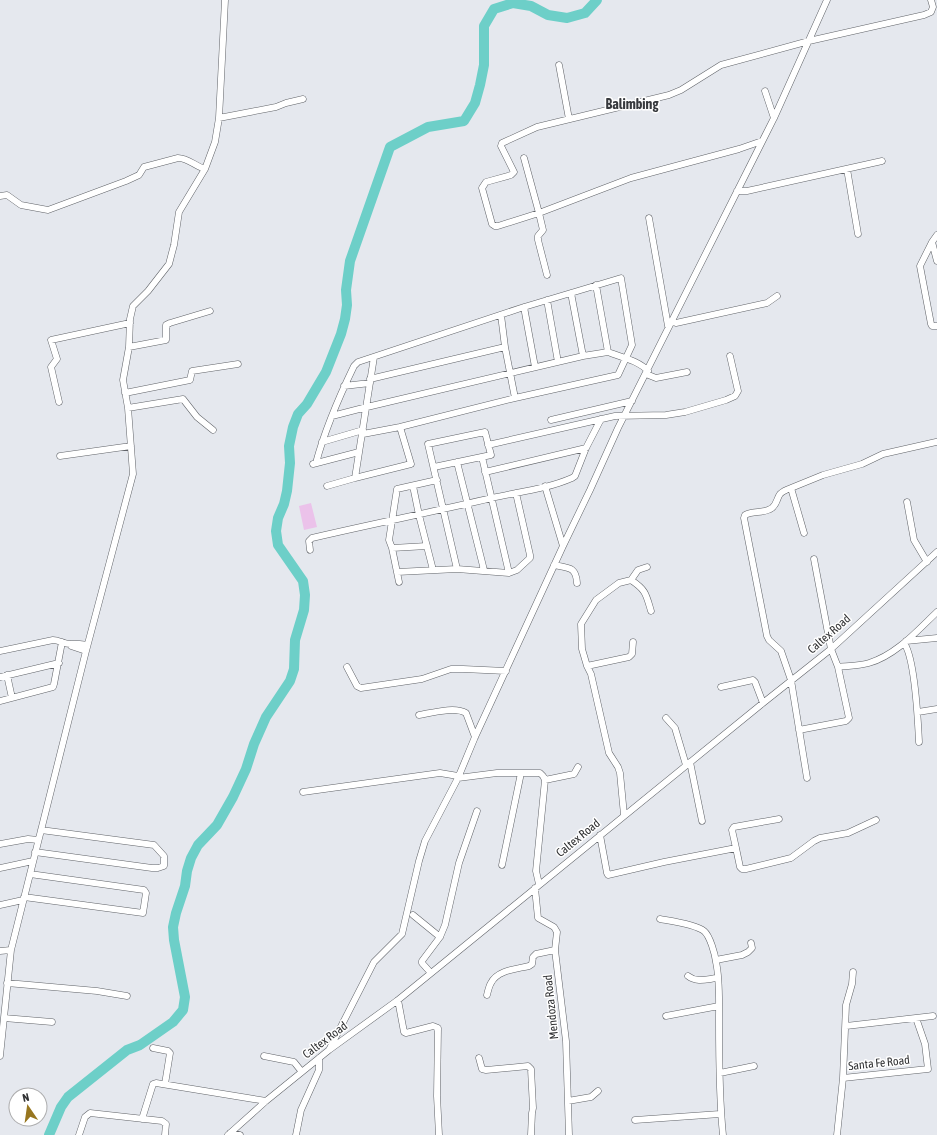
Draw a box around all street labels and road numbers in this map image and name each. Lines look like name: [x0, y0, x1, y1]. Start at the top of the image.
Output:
street label: Caltex Road: [805, 612, 853, 656]
street label: Caltex Road: [553, 816, 603, 860]
street label: Mendoza Road: [541, 974, 561, 1040]
street label: Caltex Road: [300, 1019, 350, 1061]
street label: Santa Fe Road: [848, 1053, 910, 1073]

